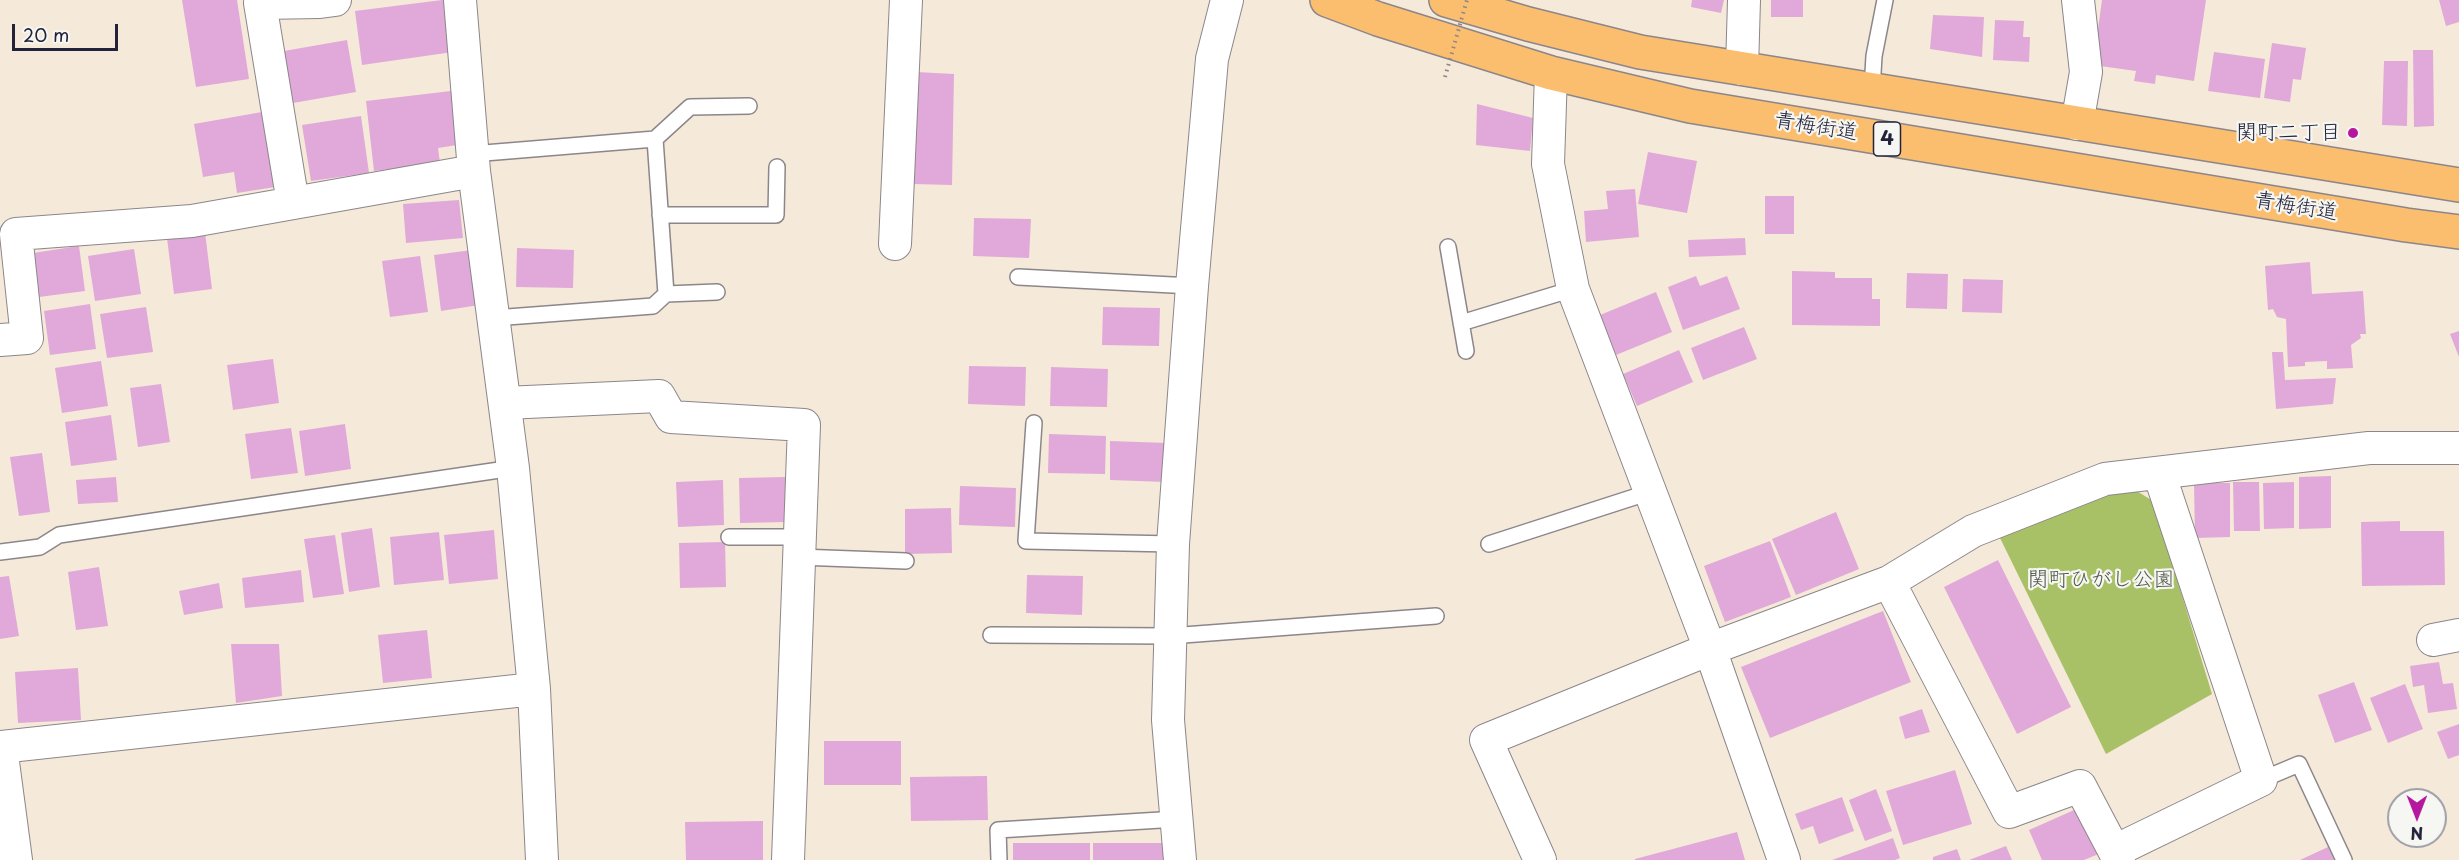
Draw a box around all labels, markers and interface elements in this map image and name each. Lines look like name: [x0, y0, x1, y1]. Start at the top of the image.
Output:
scale bar: [15, 12, 122, 50]
text: 20 m: [23, 21, 69, 48]
street label: 青梅街道: [1773, 108, 1859, 146]
place label: 関町二丁目: [2236, 120, 2341, 146]
road number: 4: [1874, 122, 1900, 156]
marker: 関町二丁目: [2346, 126, 2360, 140]
street label: 青梅街道: [2253, 188, 2339, 226]
park label: 関町ひがし公園: [2028, 567, 2174, 593]
north arrow: [2387, 788, 2447, 848]
text: N: [2411, 822, 2423, 846]

